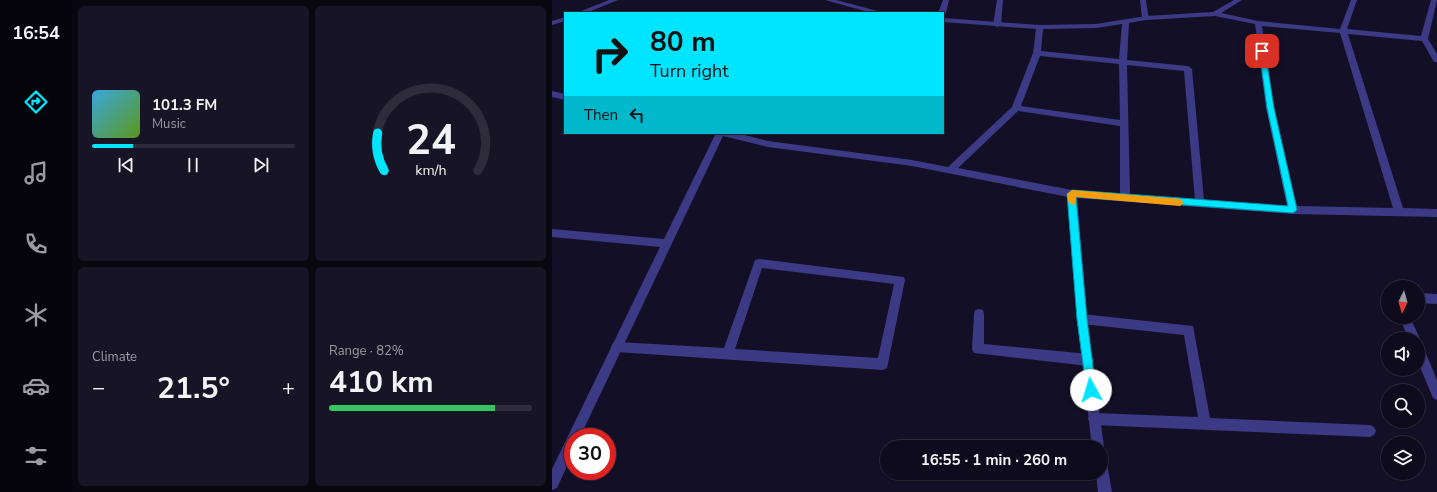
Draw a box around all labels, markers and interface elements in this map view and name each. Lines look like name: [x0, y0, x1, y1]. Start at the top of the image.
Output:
text: 16:54: [12, 21, 60, 45]
text: 80 m: [650, 23, 716, 61]
icon: right: [584, 28, 636, 80]
pin: [1245, 34, 1279, 68]
icon: arrive: [1251, 40, 1273, 62]
text: Turn right: [650, 59, 729, 83]
icon: directions: [22, 88, 50, 116]
text: 101.3 FM: [152, 95, 217, 115]
icon: left: [626, 104, 648, 126]
text: Then: [584, 105, 618, 125]
text: 24: [406, 112, 455, 169]
text: Music: [152, 115, 186, 133]
icon: previous: [115, 154, 137, 176]
icon: pause: [182, 154, 204, 176]
icon: next: [250, 154, 272, 176]
icon: music: [22, 159, 50, 187]
text: km/h: [415, 161, 446, 180]
icon: phone: [22, 230, 50, 258]
north arrow: [1381, 280, 1425, 324]
map controls: [1381, 280, 1425, 480]
icon: climate: [22, 301, 50, 329]
button: sound: [1381, 332, 1425, 376]
text: Range · 82%: [329, 342, 404, 360]
text: Climate: [92, 348, 137, 366]
text: 410 km: [329, 362, 434, 403]
text: 21.5°: [157, 368, 230, 409]
position arrow: [1070, 369, 1112, 411]
icon: car: [22, 372, 50, 400]
text: −: [92, 373, 105, 403]
text: +: [282, 373, 295, 403]
button: search: [1381, 384, 1425, 428]
speed limit sign: 30: [564, 428, 616, 480]
button: layers: [1381, 436, 1425, 480]
icon: filters: [22, 442, 50, 470]
text: 16:55 · 1 min · 260 m: [921, 450, 1067, 470]

